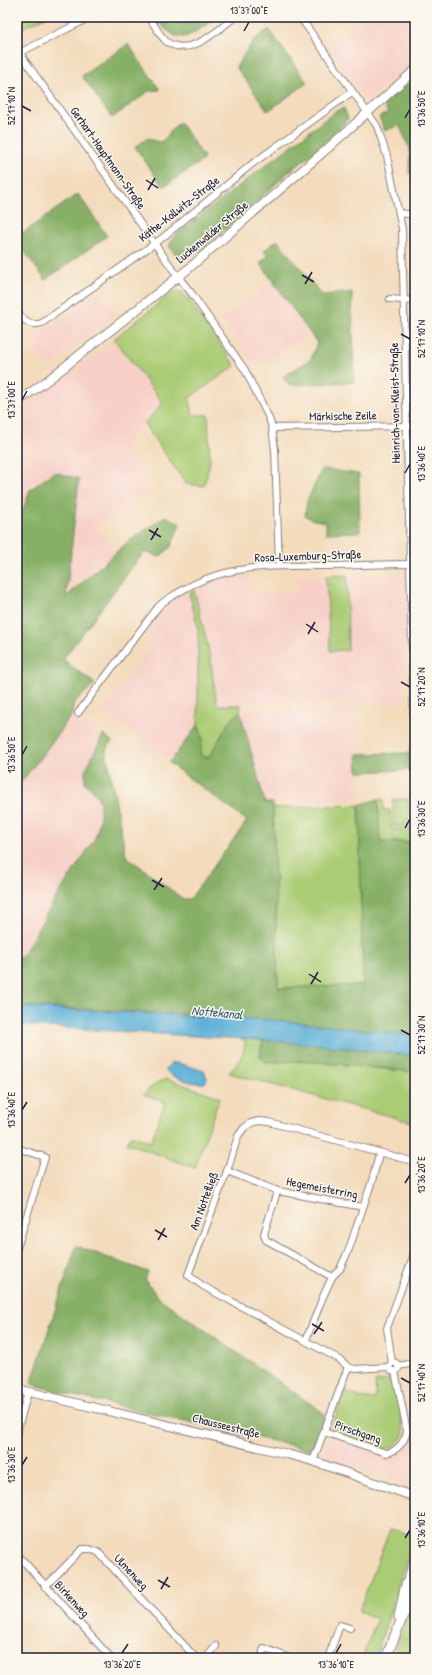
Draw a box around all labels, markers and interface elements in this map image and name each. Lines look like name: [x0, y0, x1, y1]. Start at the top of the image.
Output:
text: 13°37'00"E: [230, 4, 269, 17]
text: 52°17'10"N: [5, 87, 18, 125]
text: 13°36'50"E: [415, 90, 428, 127]
street label: Gerhart-Hauptmann-Straße: [67, 103, 150, 213]
street label: Käthe-Kollwitz-Straße: [135, 171, 223, 246]
street label: Luckenwalder Straße: [172, 196, 252, 267]
text: 52°17'10"N: [415, 320, 428, 358]
street label: Heinrich-von-Kleist-Straße: [385, 342, 404, 464]
text: 13°37'00"E: [5, 380, 18, 419]
street label: Märkische Zeile: [309, 406, 377, 425]
text: 13°36'40"E: [415, 445, 428, 482]
street label: Rosa-Luxemburg-Straße: [254, 545, 362, 566]
text: 52°17'20"N: [415, 668, 428, 706]
text: 13°36'50"E: [5, 736, 18, 773]
text: 13°36'30"E: [415, 800, 428, 837]
water label: Nottekanal: [191, 1001, 244, 1023]
text: 52°17'30"N: [415, 1016, 428, 1054]
text: 13°36'40"E: [5, 1091, 18, 1128]
text: 13°36'20"E: [415, 1156, 428, 1194]
street label: Am Nottefließ: [185, 1169, 222, 1232]
street label: Hegemeisterring: [285, 1172, 359, 1203]
text: 52°17'40"N: [415, 1364, 428, 1402]
street label: Chausseestraße: [191, 1409, 262, 1442]
street label: Pirschgang: [333, 1416, 384, 1447]
text: 13°36'30"E: [5, 1446, 18, 1483]
text: 13°36'10"E: [415, 1511, 428, 1548]
street label: Ulmenweg: [110, 1550, 153, 1593]
street label: Birkenweg: [51, 1577, 94, 1621]
text: 13°36'20"E: [103, 1658, 141, 1671]
text: 13°36'10"E: [318, 1658, 355, 1671]

